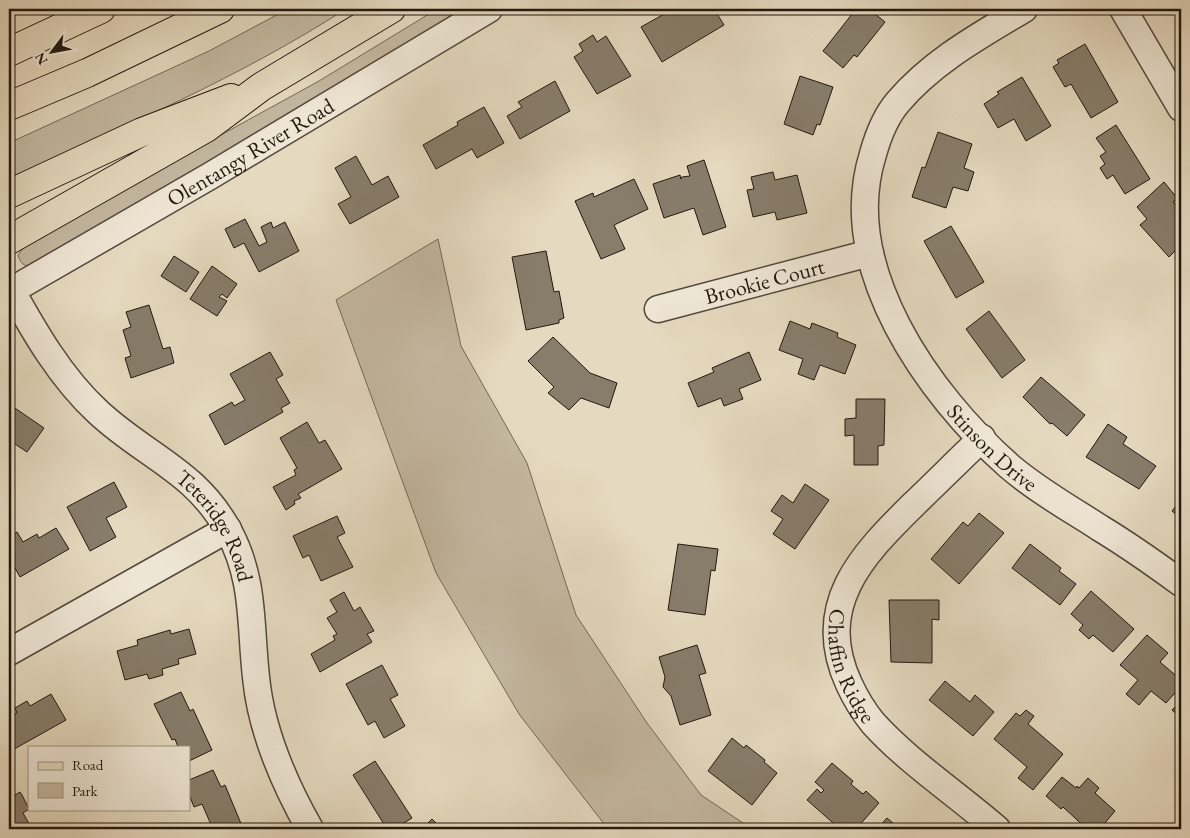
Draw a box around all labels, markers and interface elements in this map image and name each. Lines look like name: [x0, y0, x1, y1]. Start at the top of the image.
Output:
north arrow: [28, 28, 78, 78]
text: N: [30, 49, 52, 68]
street label: Olentangy River Road: [161, 91, 340, 213]
street label: Brookie Court: [701, 252, 828, 311]
street label: Stinson Drive: [940, 398, 1044, 499]
street label: Teteridge Road: [170, 463, 260, 585]
street label: Chaffin Ridge: [821, 607, 882, 729]
legend: [28, 746, 190, 810]
text: Road: [72, 755, 104, 774]
text: Park: [72, 781, 99, 800]

